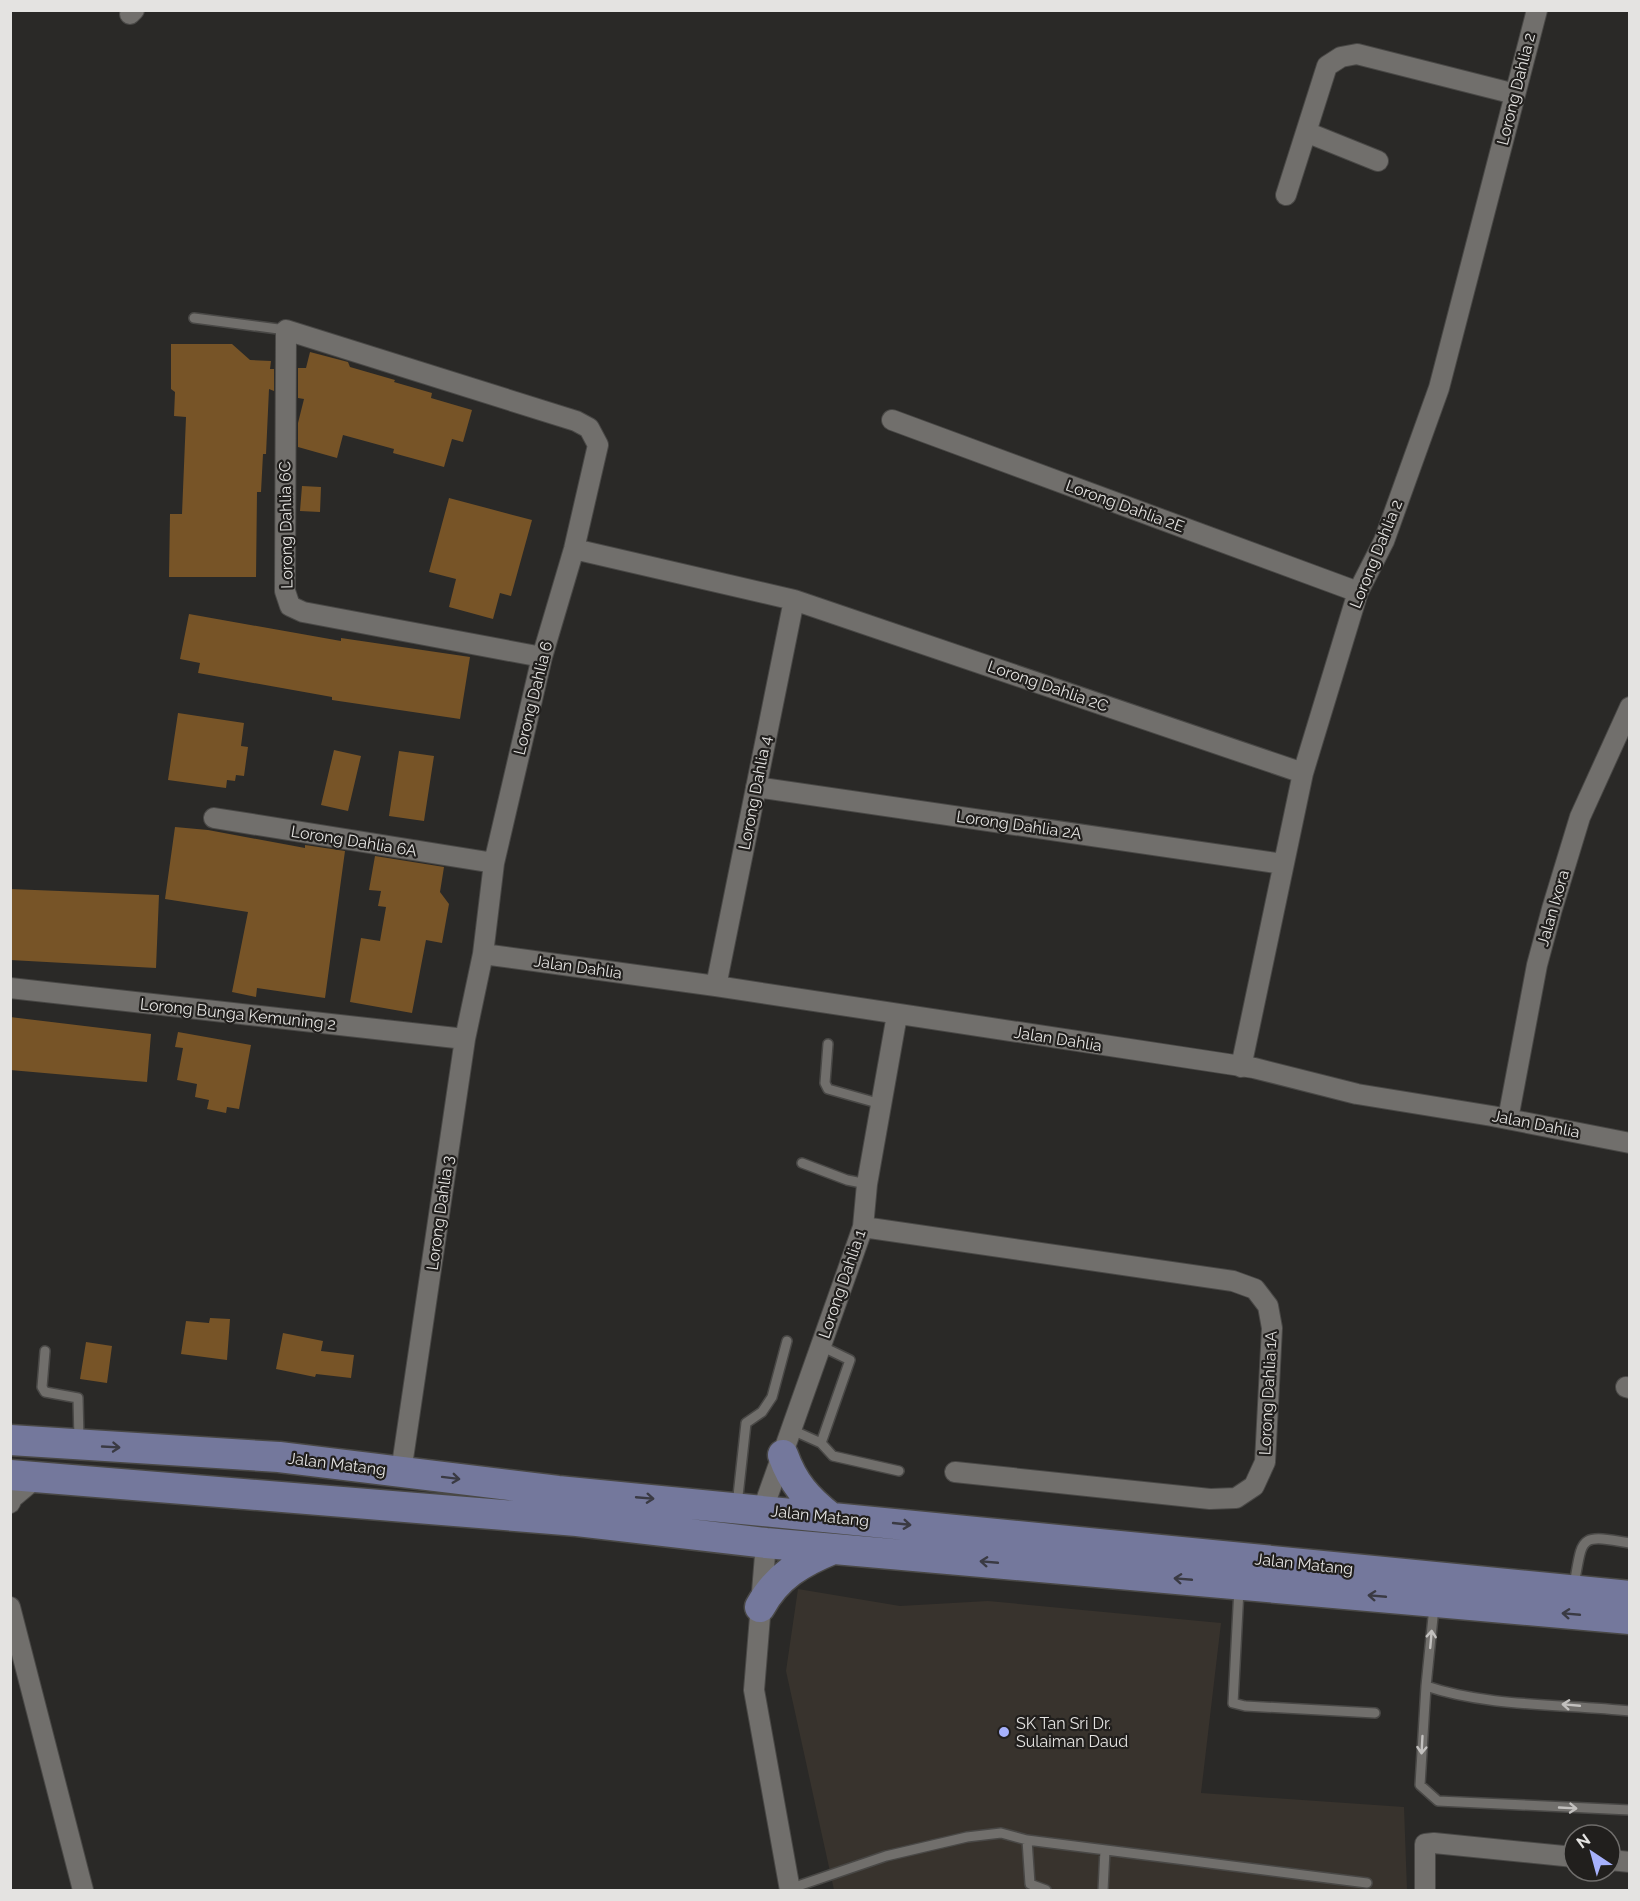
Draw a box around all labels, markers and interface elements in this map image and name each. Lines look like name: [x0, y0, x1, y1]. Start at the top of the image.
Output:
street label: Lorong Dahlia 2: [1493, 31, 1539, 147]
street label: Lorong Dahlia 6C: [275, 461, 297, 589]
street label: Lorong Dahlia 2E: [1063, 476, 1187, 536]
street label: Lorong Dahlia 2: [1346, 497, 1406, 611]
street label: Lorong Dahlia 6: [510, 639, 556, 757]
street label: Lorong Dahlia 2C: [985, 656, 1111, 716]
street label: Lorong Dahlia 4: [735, 734, 775, 852]
street label: Lorong Dahlia 2A: [955, 807, 1083, 843]
street label: Lorong Dahlia 6A: [290, 822, 418, 860]
street label: Jalan Ixora: [1533, 868, 1573, 948]
street label: Jalan Dahlia: [533, 951, 623, 983]
street label: Lorong Bunga Kemuning 2: [139, 994, 337, 1034]
street label: Jalan Dahlia: [1013, 1023, 1103, 1055]
street label: Jalan Dahlia: [1491, 1106, 1581, 1142]
street label: Lorong Dahlia 3: [423, 1155, 457, 1271]
street label: Lorong Dahlia 1: [814, 1227, 870, 1341]
street label: Lorong Dahlia 1A: [1255, 1330, 1281, 1456]
one-way arrow: [100, 1441, 120, 1452]
street label: Jalan Matang: [287, 1449, 387, 1479]
one-way arrow: [441, 1473, 461, 1484]
one-way arrow: [635, 1493, 654, 1504]
street label: Jalan Matang: [770, 1501, 870, 1531]
one-way arrow: [891, 1519, 911, 1530]
street label: Jalan Matang: [1254, 1549, 1354, 1579]
one-way arrow: [979, 1556, 999, 1567]
one-way arrow: [1173, 1573, 1193, 1584]
one-way arrow: [1368, 1590, 1388, 1601]
one-way arrow: [1562, 1608, 1582, 1619]
one-way arrow: [1426, 1629, 1437, 1649]
one-way arrow: [1562, 1699, 1582, 1710]
place label: SK Tan Sri Dr. Sulaiman Daud: [1016, 1714, 1128, 1751]
marker: SK Tan Sri Dr. Sulaiman Daud: [997, 1725, 1011, 1739]
one-way arrow: [1417, 1734, 1428, 1754]
one-way arrow: [1558, 1802, 1578, 1813]
north arrow: [1562, 1823, 1622, 1883]
text: N: [1573, 1830, 1594, 1853]

